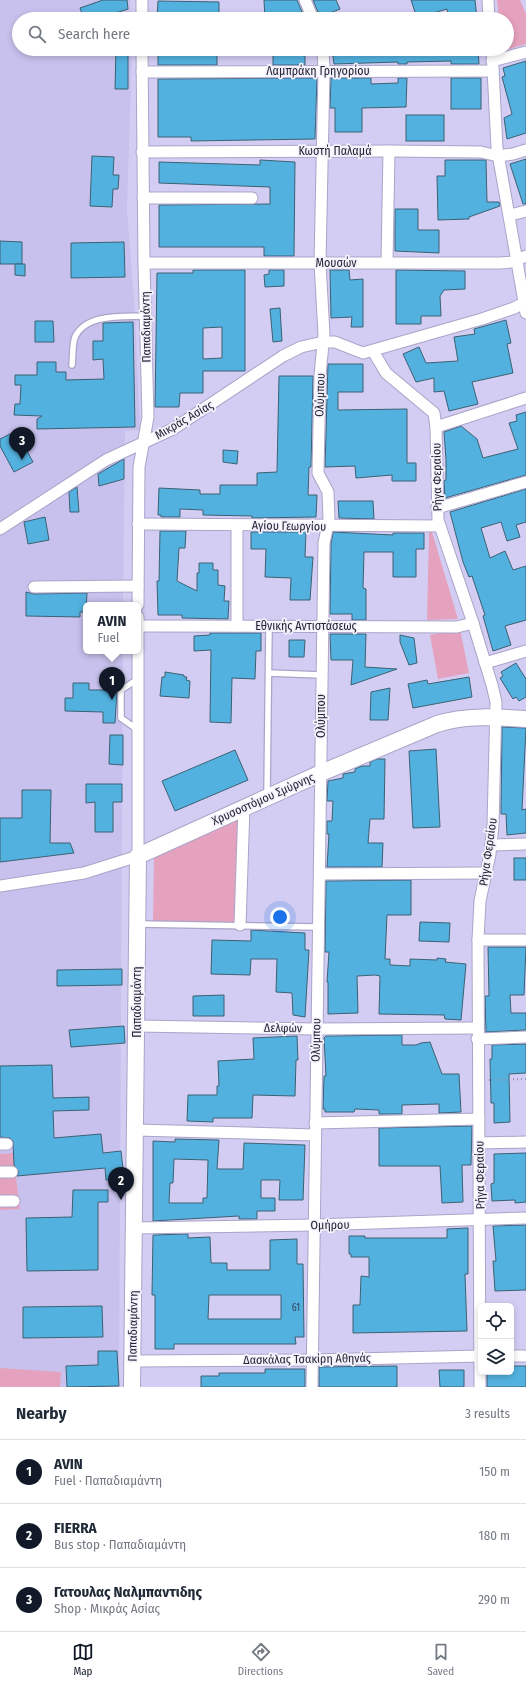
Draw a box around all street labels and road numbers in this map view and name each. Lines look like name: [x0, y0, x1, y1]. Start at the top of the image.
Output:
street label: Λαμπράκη Γρηγορίου: [266, 64, 370, 78]
street label: Κωστή Παλαμά: [298, 144, 372, 158]
street label: Μουσών: [316, 256, 357, 270]
street label: Παπαδιαμάντη: [138, 291, 154, 363]
street label: Ολύμπου: [312, 373, 328, 417]
street label: Μικράς Ασίας: [152, 398, 216, 442]
street label: Ρήγα Φεραίου: [429, 442, 445, 512]
street label: Αγίου Γεωργίου: [252, 518, 326, 534]
street label: Εθνικής Αντιστάσεως: [255, 619, 357, 633]
street label: Ολύμπου: [314, 694, 328, 738]
street label: Χρυσοστόμου Σμύρνης: [210, 770, 316, 828]
street label: Ρήγα Φεραίου: [476, 817, 500, 887]
street label: Παπαδιαμάντη: [130, 966, 144, 1038]
street label: Ολύμπου: [309, 1018, 323, 1062]
street label: Δελφών: [264, 1021, 303, 1035]
street label: Ρήγα Φεραίου: [472, 1140, 488, 1210]
street label: Ομήρου: [310, 1218, 350, 1232]
street label: Παπαδιαμάντη: [125, 1290, 141, 1362]
street label: Δασκάλας Τσακίρη Αθηνάς: [243, 1351, 371, 1367]

